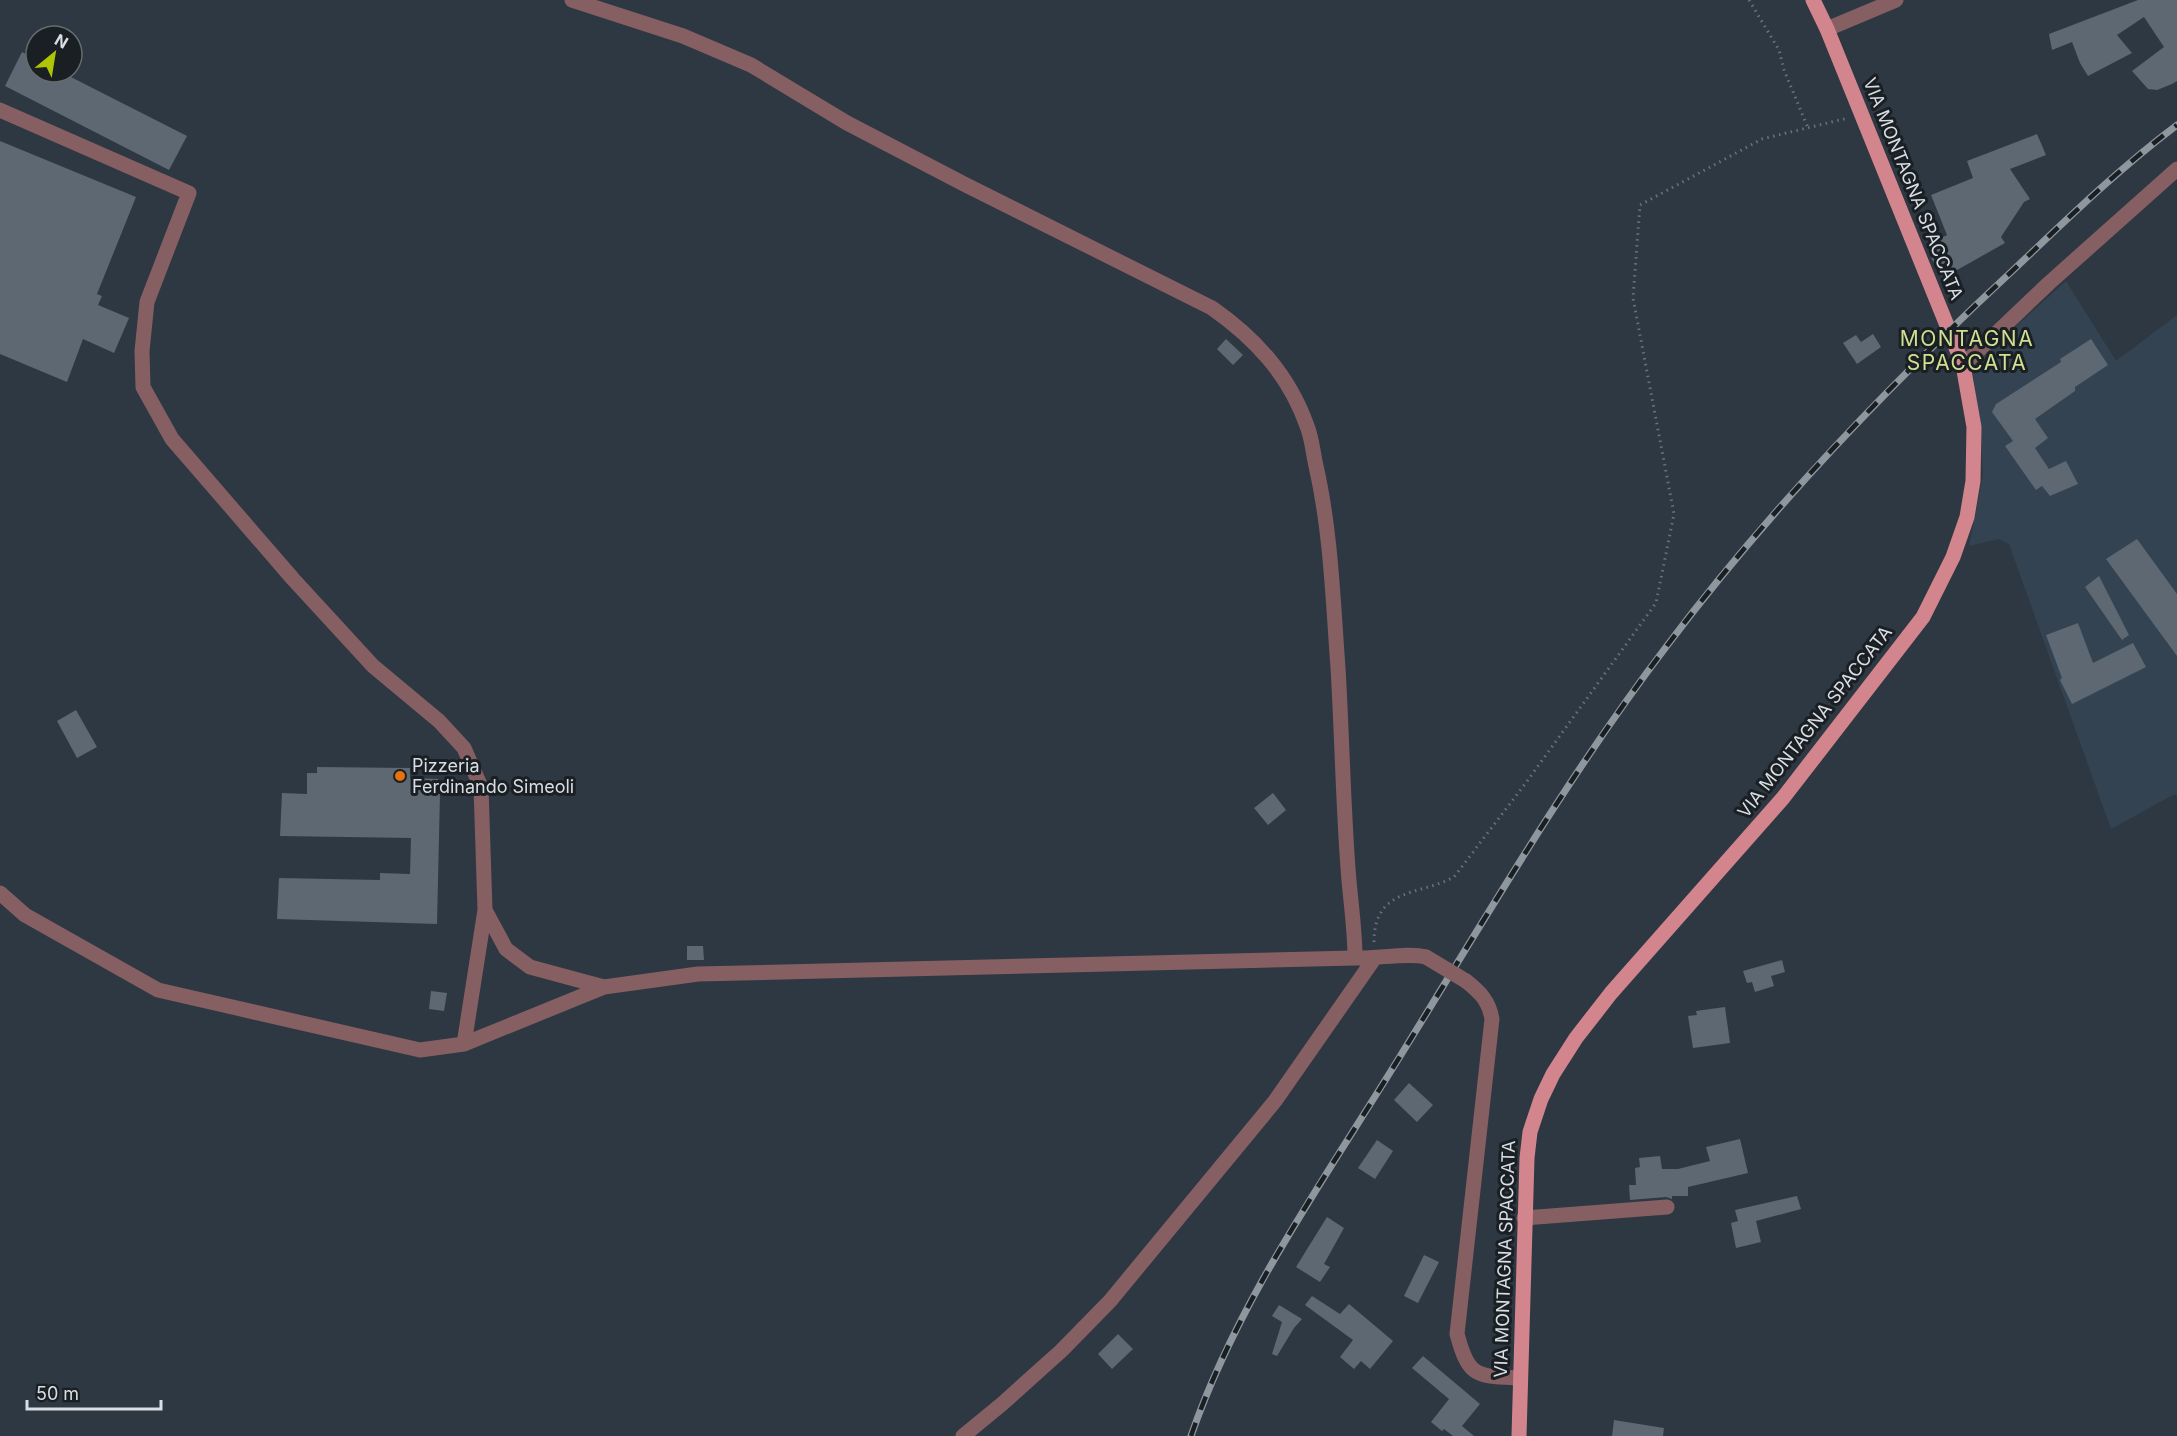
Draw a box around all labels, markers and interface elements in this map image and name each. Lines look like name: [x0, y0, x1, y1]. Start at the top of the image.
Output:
north arrow: [24, 24, 84, 84]
text: N: [51, 29, 72, 53]
street label: VIA MONTAGNA SPACCATA: [1859, 75, 1968, 303]
district label: MONTAGNA SPACCATA: [1900, 326, 2034, 375]
street label: VIA MONTAGNA SPACCATA: [1733, 622, 1896, 822]
place label: Pizzeria Ferdinando Simeoli: [412, 755, 574, 797]
marker: Pizzeria Ferdinando Simeoli: [393, 769, 407, 783]
street label: VIA MONTAGNA SPACCATA: [1490, 1140, 1519, 1378]
scale bar: [27, 1373, 160, 1411]
text: 50 m: [36, 1383, 79, 1404]

